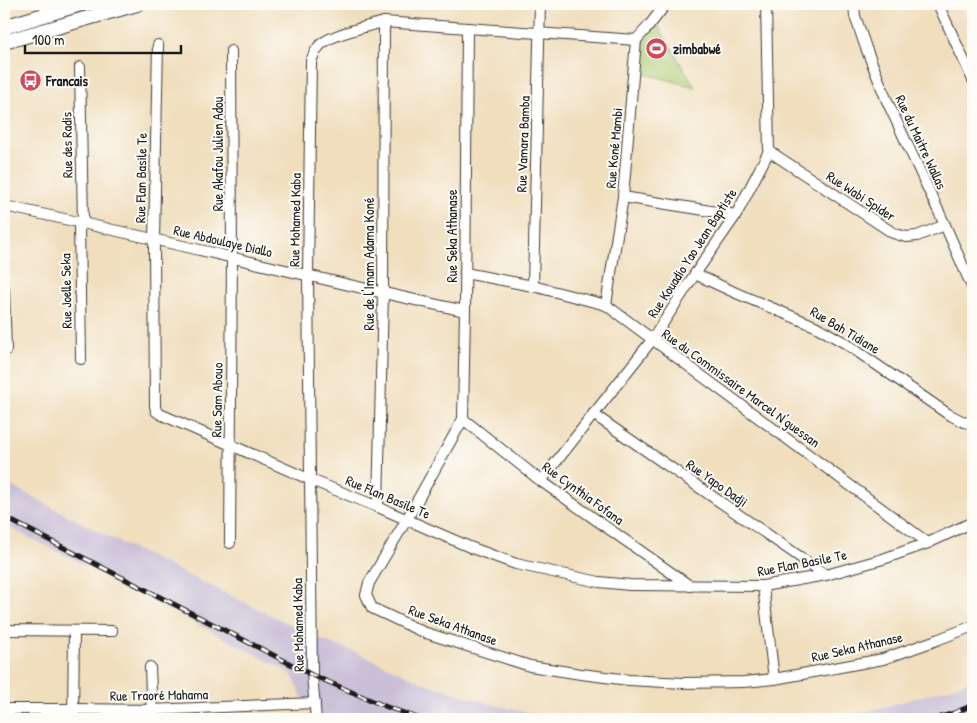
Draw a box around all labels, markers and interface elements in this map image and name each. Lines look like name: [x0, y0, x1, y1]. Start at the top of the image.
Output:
scale bar: [25, 22, 181, 54]
text: 100 m: [32, 29, 65, 50]
sports icon: zimbabwé: [645, 37, 669, 61]
place label: zimbabwé: [673, 39, 721, 58]
bus stop icon: Francais: [18, 69, 42, 93]
place label: Francais: [45, 71, 89, 90]
street label: Rue du Maitre Wallas: [891, 92, 952, 192]
street label: Rue Vamara Bamba: [511, 95, 534, 193]
street label: Rue Akafou Julien Adou: [208, 96, 227, 211]
street label: Rue Koné Mambi: [601, 107, 626, 189]
street label: Rue des Radis: [56, 112, 77, 178]
street label: Rue Flan Basile Te: [130, 132, 151, 223]
street label: Rue Wabi Spider: [822, 166, 900, 226]
street label: Rue Mohamed Kaba: [284, 172, 305, 267]
street label: Rue Kouadio Yao Jean Baptiste: [643, 184, 742, 322]
street label: Rue Seka Athanase: [442, 189, 461, 283]
street label: Rue de l'Imam Adama Koné: [359, 197, 378, 330]
street label: Rue Abdoulaye Diallo: [172, 220, 275, 262]
street label: Rue Joelle Seka: [55, 253, 76, 329]
street label: Rue Bah Tidiane: [807, 301, 884, 358]
street label: Rue du Commissaire Marcel N'guessan: [658, 324, 824, 452]
street label: Rue Sam Abouo: [206, 362, 227, 438]
street label: Rue Yapo Dadji: [682, 454, 752, 512]
street label: Rue Cynthia Fofana: [538, 457, 628, 530]
street label: Rue Flan Basile Te: [343, 470, 434, 523]
street label: Rue Flan Basile Te: [756, 544, 849, 580]
street label: Rue Mohamed Kaba: [287, 577, 308, 672]
street label: Rue Seka Athanase: [406, 600, 501, 650]
street label: Rue Seka Athanase: [809, 627, 905, 666]
street label: Rue Traoré Mahama: [110, 684, 209, 705]

